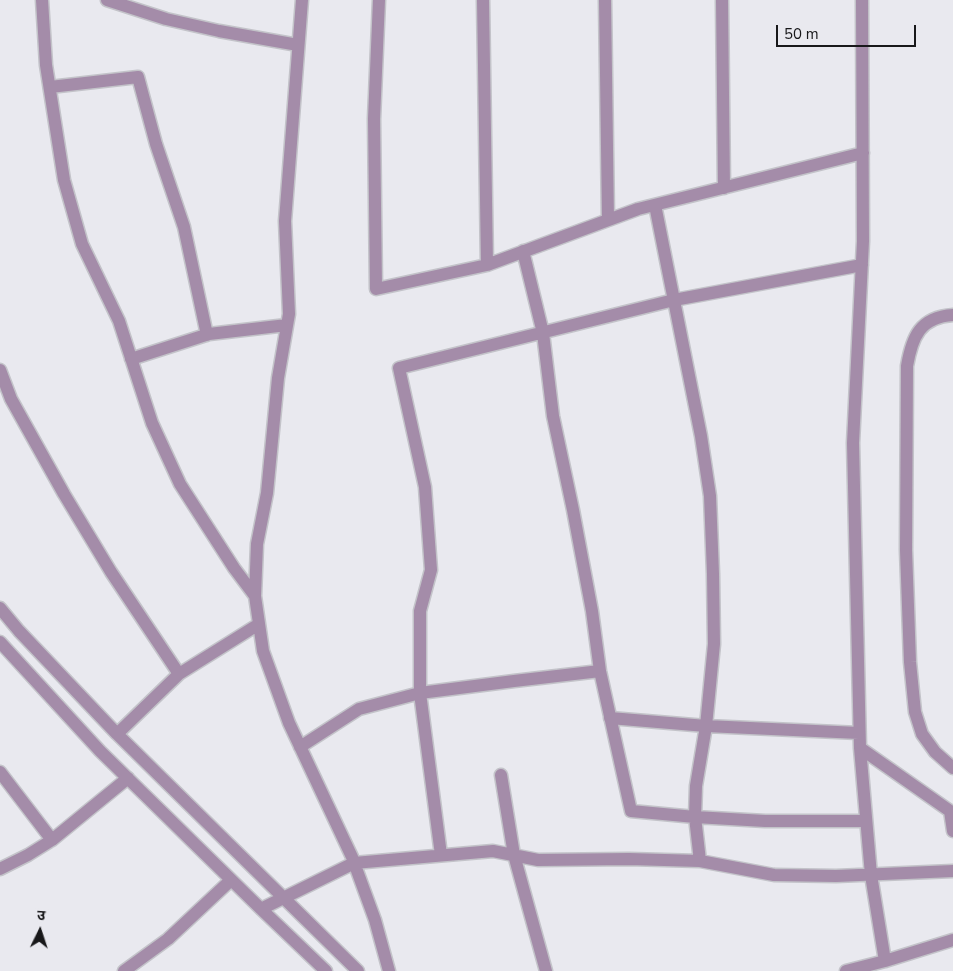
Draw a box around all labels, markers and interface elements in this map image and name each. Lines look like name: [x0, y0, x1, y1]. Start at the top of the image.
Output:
scale bar: [778, 15, 918, 47]
text: 50 m: [784, 24, 819, 44]
north arrow: [15, 906, 65, 956]
text: उ: [36, 906, 46, 925]

